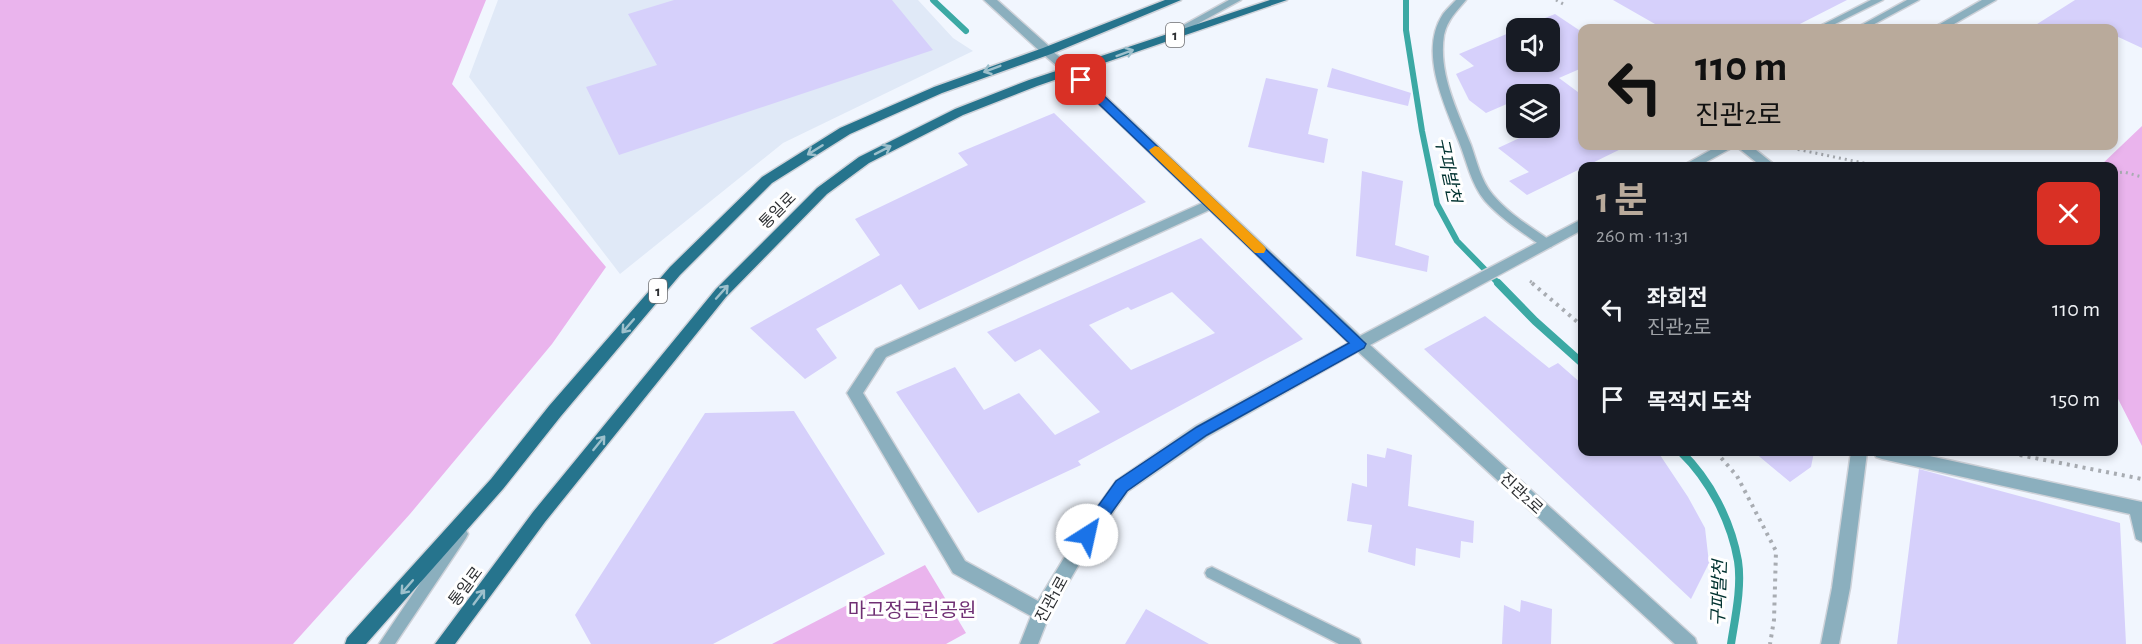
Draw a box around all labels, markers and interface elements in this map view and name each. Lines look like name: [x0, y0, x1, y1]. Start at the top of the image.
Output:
map controls: [1506, 18, 1560, 138]
button: sound: [1506, 18, 1560, 72]
road number: 1: [1166, 23, 1184, 47]
one-way arrow: [1115, 46, 1134, 57]
text: 110 m: [1695, 46, 1787, 88]
icon: left: [1596, 48, 1674, 126]
pin: [1055, 54, 1106, 105]
icon: arrive: [1064, 63, 1097, 96]
one-way arrow: [983, 65, 1001, 76]
button: layers: [1506, 84, 1560, 138]
text: 진관2로: [1695, 102, 1782, 129]
water label: 구파발천: [1431, 136, 1464, 207]
one-way arrow: [874, 144, 892, 156]
one-way arrow: [807, 145, 824, 157]
button: close: [2037, 182, 2100, 245]
text: 1 분: [1596, 183, 1648, 219]
street label: 통일로: [756, 189, 799, 232]
text: 260 m · 11:31: [1596, 226, 1689, 246]
road number: 1: [649, 279, 667, 303]
one-way arrow: [715, 285, 729, 300]
text: 좌회전: [1647, 287, 1708, 309]
icon: left: [1596, 293, 1629, 326]
text: 110 m: [2052, 298, 2100, 320]
one-way arrow: [621, 318, 635, 333]
text: 진관2로: [1647, 318, 1711, 338]
icon: arrive: [1596, 383, 1629, 416]
text: 150 m: [2050, 388, 2100, 410]
text: 목적지 도착: [1647, 391, 1752, 413]
one-way arrow: [592, 436, 605, 452]
street label: 진관2로: [1497, 470, 1546, 517]
position arrow: [1055, 503, 1119, 567]
water label: 구파발천: [1709, 557, 1730, 626]
street label: 통일로: [446, 564, 486, 609]
street label: 진관1로: [1033, 574, 1071, 625]
one-way arrow: [400, 579, 413, 595]
one-way arrow: [472, 590, 485, 606]
park label: 마고정근린공원: [848, 600, 976, 621]

